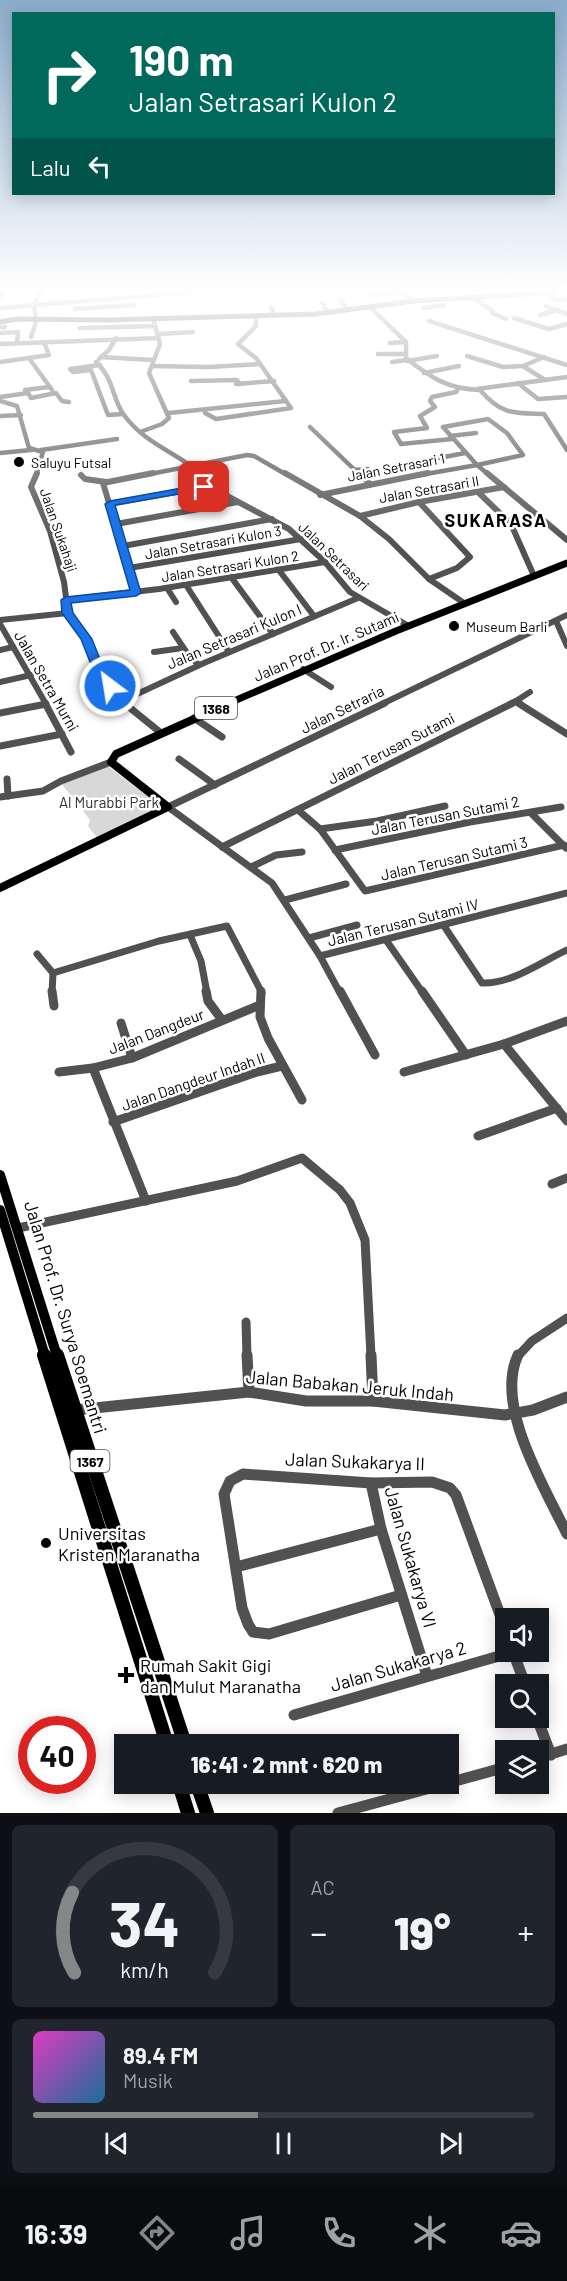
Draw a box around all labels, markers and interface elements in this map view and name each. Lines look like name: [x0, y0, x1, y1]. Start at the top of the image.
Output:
text: 190 m: [129, 34, 234, 84]
icon: right: [30, 36, 108, 114]
text: Jalan Setrasari Kulon 2: [129, 85, 397, 117]
icon: left: [83, 150, 116, 183]
text: Lalu: [30, 154, 71, 180]
street label: Jalan Setrasari 1: [346, 449, 446, 485]
place label: Saluyu Futsal: [31, 454, 111, 471]
marker: Saluyu Futsal: [12, 455, 26, 469]
pin: [178, 461, 229, 512]
icon: arrive: [187, 470, 220, 503]
street label: Jalan Setrasari II: [378, 472, 480, 506]
street label: Jalan Sukahaji: [37, 486, 81, 574]
district label: SUKARASA: [445, 509, 547, 531]
street label: Jalan Setrasari: [295, 518, 373, 594]
street label: Jalan Setrasari Kulon 3: [143, 522, 283, 562]
street label: Jalan Setrasari Kulon 2: [160, 547, 300, 585]
street label: Jalan Setrasari Kulon I: [164, 599, 304, 673]
street label: Jalan Prof. Dr. Ir. Sutami: [251, 607, 401, 685]
place label: Museum Barli: [466, 618, 547, 635]
marker: Museum Barli: [447, 619, 461, 633]
street label: Jalan Setra Murni: [11, 628, 83, 734]
position arrow: [78, 654, 142, 718]
street label: Jalan Setraria: [297, 681, 387, 737]
road number: 1368: [195, 697, 237, 719]
street label: Jalan Terusan Sutami: [325, 708, 457, 788]
street label: Jalan Terusan Sutami 2: [369, 792, 521, 838]
park label: Al Murabbi Park: [59, 793, 160, 811]
street label: Jalan Terusan Sutami 3: [379, 832, 529, 884]
street label: Jalan Terusan Sutami IV: [325, 894, 481, 950]
street label: Jalan Dangdeur: [106, 1004, 207, 1058]
street label: Jalan Dangdeur Indah II: [119, 1048, 267, 1114]
street label: Jalan Prof. Dr. Surya Soemantri: [20, 1198, 112, 1436]
street label: Jalan Babakan Jeruk Indah: [245, 1365, 455, 1405]
street label: Jalan Sukakarya II: [285, 1448, 425, 1474]
road number: 1367: [70, 1450, 110, 1472]
street label: Jalan Sukakarya VI: [380, 1484, 442, 1630]
place label: Universitas Kristen Maranatha: [58, 1522, 200, 1565]
marker: Universitas Kristen Maranatha: [39, 1536, 53, 1550]
map controls: [495, 1608, 549, 1794]
button: sound: [495, 1608, 549, 1662]
street label: Jalan Sukakarya 2: [328, 1636, 468, 1696]
place label: Rumah Sakit Gigi dan Mulut Maranatha: [140, 1654, 301, 1697]
marker: Rumah Sakit Gigi dan Mulut Maranatha: [117, 1666, 135, 1684]
button: search: [495, 1674, 549, 1728]
speed limit sign: 40: [18, 1716, 96, 1794]
button: layers: [495, 1740, 549, 1794]
text: 16:41 · 2 mnt · 620 m: [191, 1751, 382, 1777]
text: AC: [311, 1875, 335, 1899]
text: 34: [109, 1885, 180, 1959]
text: 19°: [394, 1905, 451, 1959]
text: −: [311, 1912, 327, 1952]
text: +: [518, 1912, 534, 1952]
text: km/h: [120, 1957, 169, 1982]
text: 89.4 FM: [123, 2042, 198, 2068]
text: Musik: [123, 2068, 173, 2092]
icon: previous: [100, 2127, 133, 2160]
icon: pause: [267, 2127, 300, 2160]
icon: next: [434, 2127, 467, 2160]
icon: directions: [136, 2212, 178, 2254]
icon: music: [227, 2212, 269, 2254]
icon: phone: [318, 2212, 360, 2254]
icon: climate: [409, 2212, 451, 2254]
icon: car: [500, 2212, 542, 2254]
text: 16:39: [25, 2217, 87, 2249]

